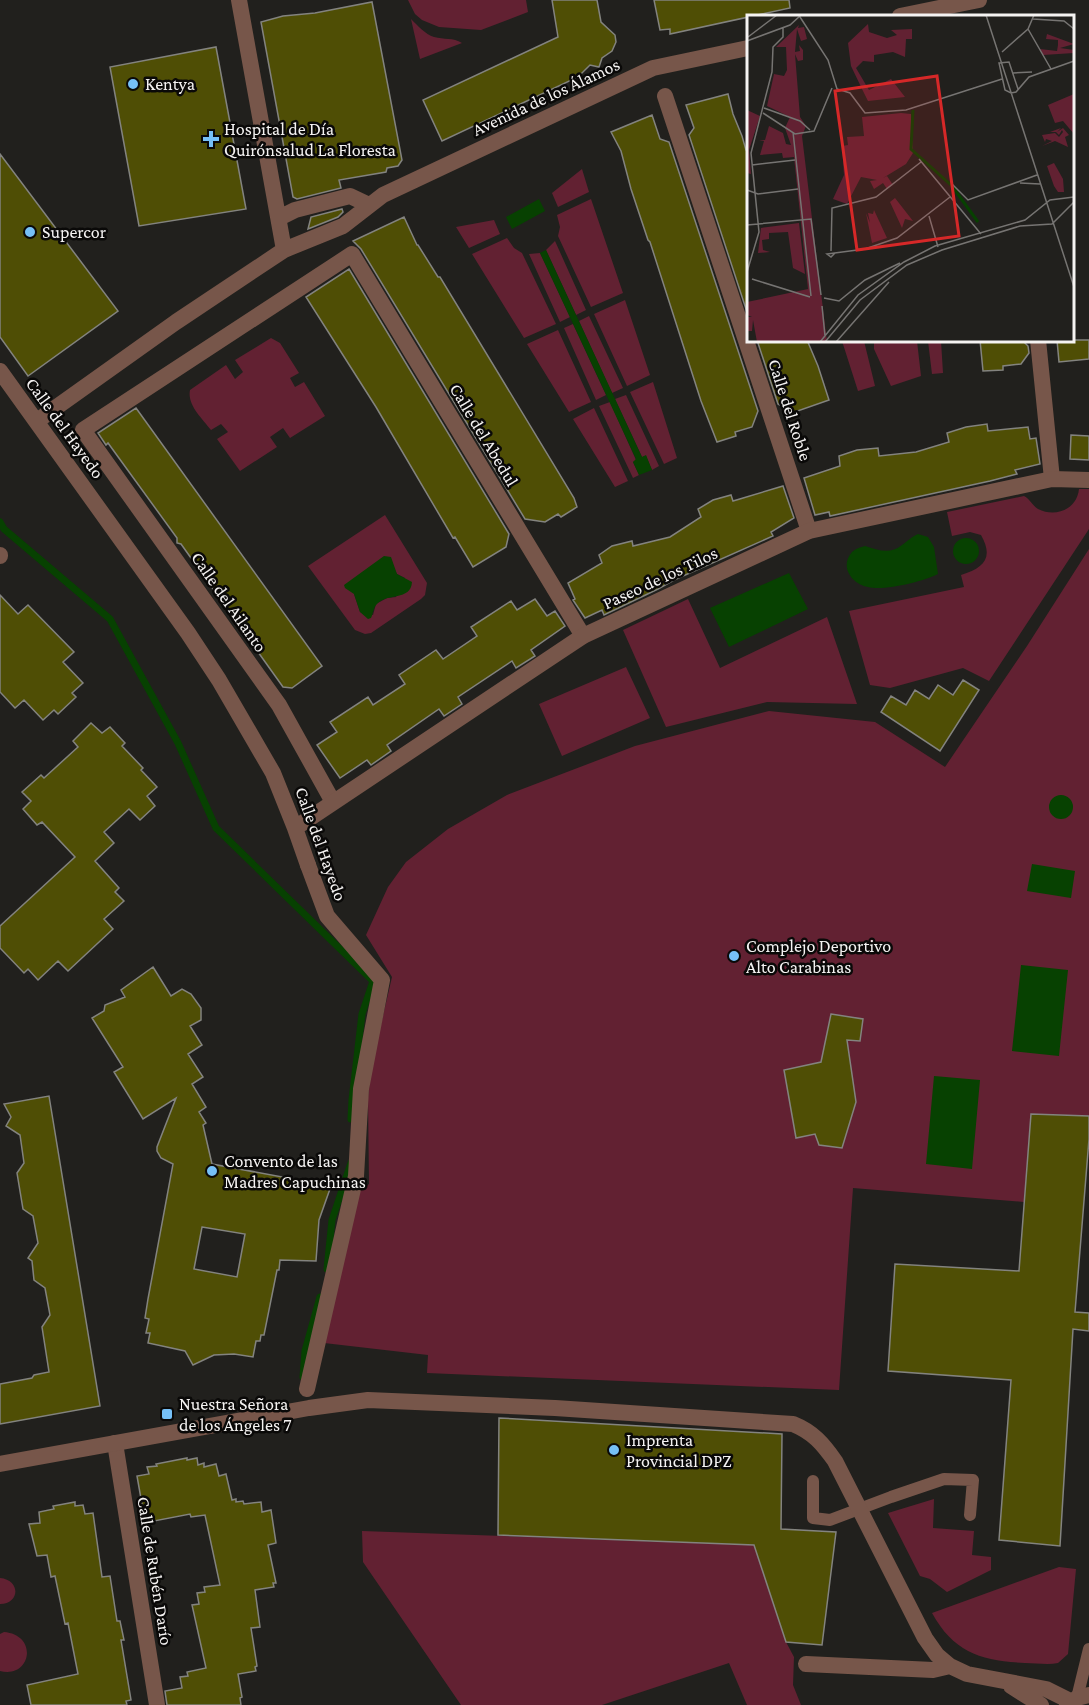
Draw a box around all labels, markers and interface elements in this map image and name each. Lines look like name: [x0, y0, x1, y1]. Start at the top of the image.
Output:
inset map: [747, 15, 1074, 342]
street label: Avenida de los Álamos: [469, 54, 623, 140]
place label: Kentya: [145, 74, 195, 94]
marker: Kentya: [126, 77, 140, 91]
place label: Hospital de Día Quirónsalud La Floresta: [224, 119, 396, 160]
marker: Hospital de Día Quirónsalud La Floresta: [202, 130, 220, 148]
place label: Supercor: [42, 222, 107, 242]
marker: Supercor: [23, 225, 37, 239]
street label: Calle del Roble: [764, 357, 816, 463]
street label: Calle del Hayedo: [22, 374, 108, 482]
street label: Calle del Abedul: [446, 380, 523, 490]
street label: Paseo de los Tilos: [599, 543, 721, 613]
street label: Calle del Ailanto: [187, 548, 271, 656]
street label: Calle del Hayedo: [291, 784, 351, 904]
place label: Complejo Deportivo Alto Carabinas: [746, 936, 891, 977]
marker: Complejo Deportivo Alto Carabinas: [727, 949, 741, 963]
place label: Convento de las Madres Capuchinas: [224, 1151, 366, 1192]
marker: Convento de las Madres Capuchinas: [205, 1164, 219, 1178]
place label: Nuestra Señora de los Ángeles 7: [179, 1394, 292, 1435]
marker: Nuestra Señora de los Ángeles 7: [160, 1407, 174, 1421]
place label: Imprenta Provincial DPZ: [626, 1430, 732, 1471]
marker: Imprenta Provincial DPZ: [607, 1443, 621, 1457]
street label: Calle de Rubén Darío: [133, 1495, 177, 1647]

